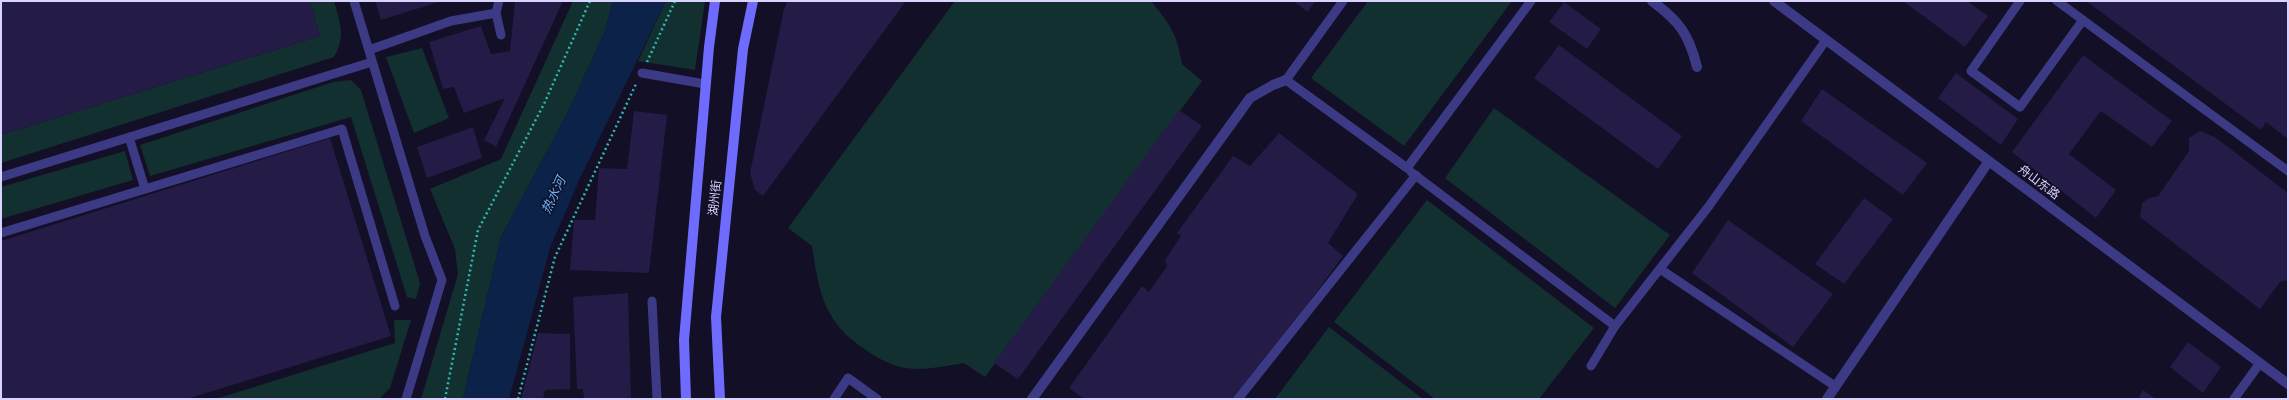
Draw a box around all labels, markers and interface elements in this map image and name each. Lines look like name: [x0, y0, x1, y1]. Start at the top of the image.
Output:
street label: 舟山东路: [2016, 161, 2063, 201]
water label: 热水河: [538, 171, 570, 216]
street label: 湖州街: [705, 179, 723, 217]

